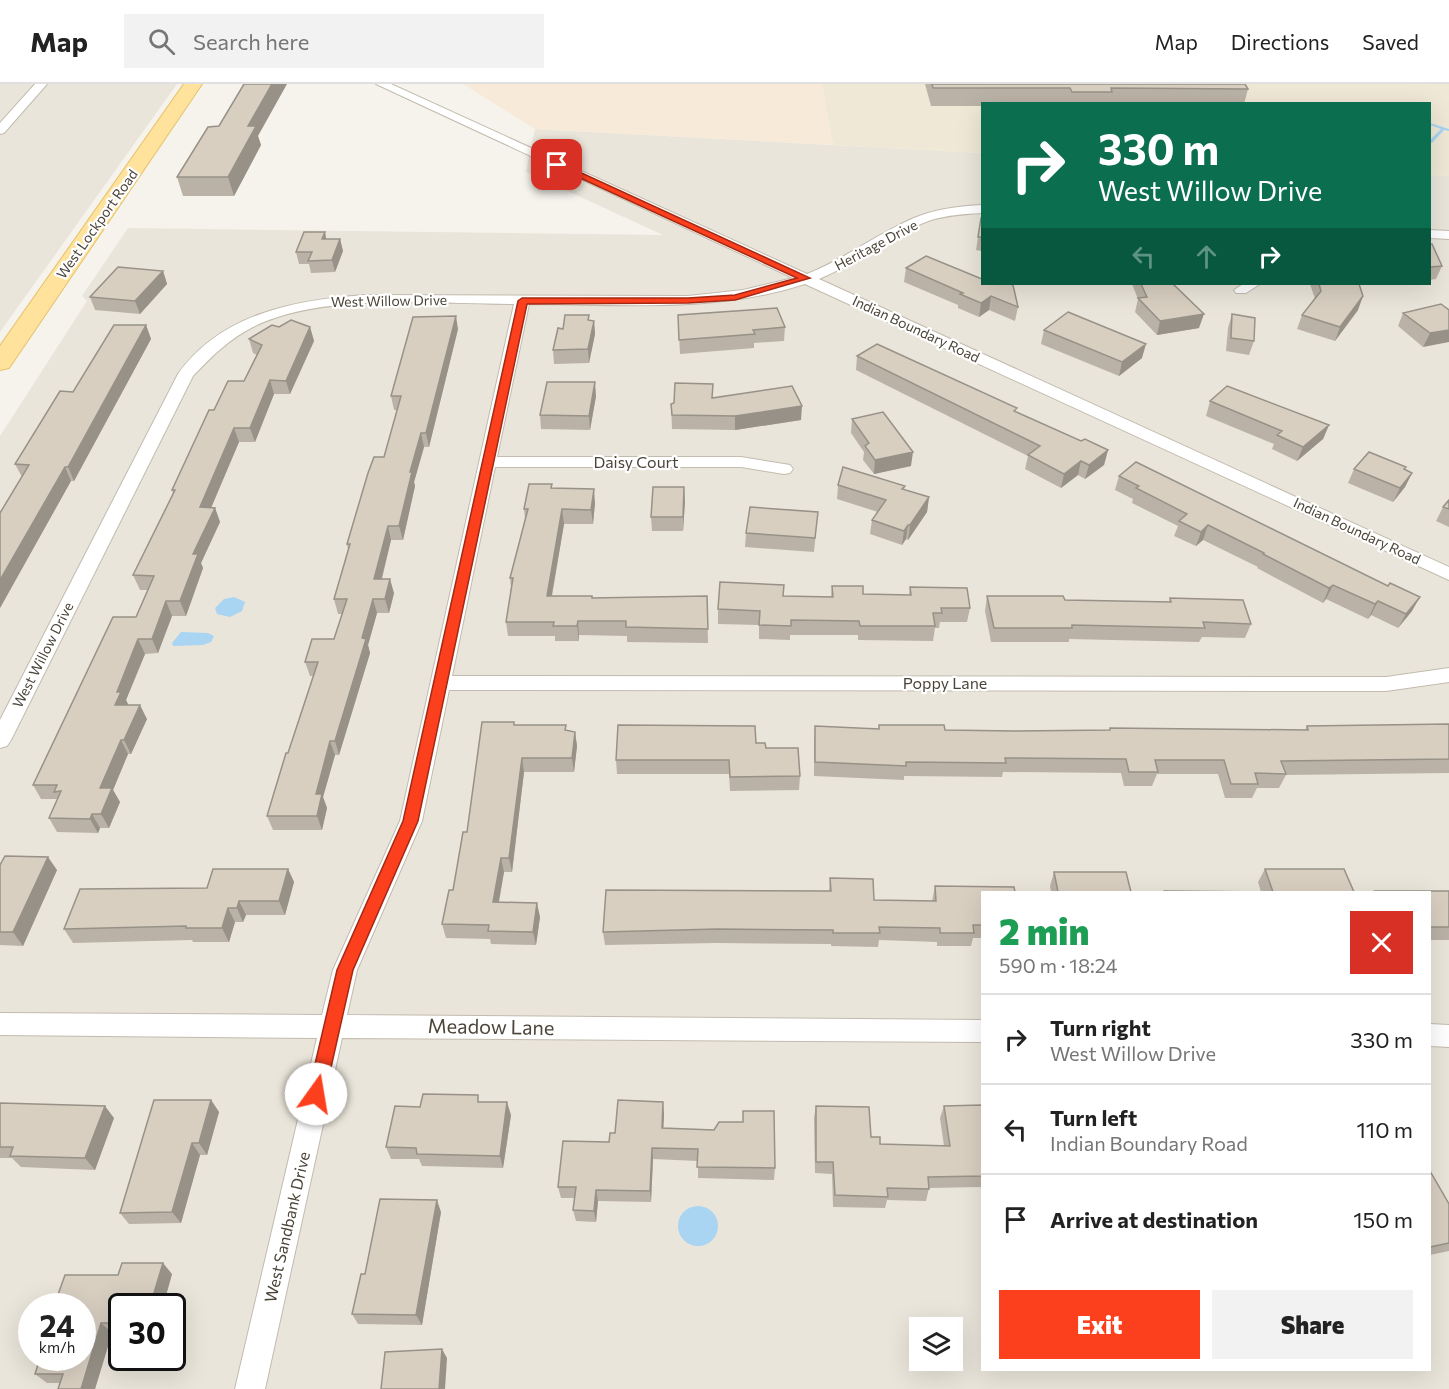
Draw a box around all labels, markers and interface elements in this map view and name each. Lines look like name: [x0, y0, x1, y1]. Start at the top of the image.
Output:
search box: [124, 14, 544, 68]
text: Map: [30, 24, 88, 58]
icon: search: [145, 25, 178, 58]
text: Search here: [193, 28, 309, 55]
text: Map: [1155, 29, 1198, 54]
text: Directions: [1231, 29, 1329, 54]
text: Saved: [1362, 29, 1419, 54]
text: 330 m: [1098, 122, 1219, 174]
icon: right: [999, 126, 1077, 204]
pin: [531, 139, 582, 190]
icon: arrive: [540, 148, 573, 181]
street label: West Lockport Road: [52, 166, 141, 282]
text: West Willow Drive: [1098, 174, 1322, 207]
street label: Heritage Drive: [831, 216, 920, 274]
icon: left: [1127, 240, 1160, 273]
icon: ahead: [1190, 240, 1223, 273]
icon: right: [1253, 240, 1286, 273]
street label: West Willow Drive: [331, 291, 447, 310]
street label: Indian Boundary Road: [850, 292, 983, 366]
street label: Daisy Court: [593, 452, 679, 471]
street label: Indian Boundary Road: [1291, 494, 1424, 568]
street label: West Willow Drive: [9, 599, 77, 710]
street label: Poppy Lane: [903, 673, 987, 692]
text: 2 min: [999, 908, 1089, 952]
button: close: [1350, 911, 1413, 974]
text: 590 m · 18:24: [999, 953, 1118, 977]
street label: Meadow Lane: [427, 1013, 555, 1039]
text: Turn right: [1050, 1014, 1151, 1041]
icon: right: [999, 1023, 1032, 1056]
text: 330 m: [1350, 1026, 1413, 1053]
text: West Willow Drive: [1050, 1041, 1216, 1065]
position arrow: [284, 1062, 348, 1126]
text: Turn left: [1050, 1104, 1137, 1131]
icon: left: [999, 1113, 1032, 1146]
text: 110 m: [1356, 1116, 1413, 1143]
text: Indian Boundary Road: [1050, 1131, 1248, 1155]
street label: West Sandbank Drive: [260, 1150, 313, 1304]
icon: arrive: [999, 1203, 1032, 1236]
text: Arrive at destination: [1050, 1206, 1258, 1233]
text: 150 m: [1353, 1206, 1413, 1233]
button: Exit: [999, 1290, 1200, 1359]
button: Share: [1212, 1290, 1413, 1359]
speed limit sign: 30: [108, 1293, 186, 1371]
text: 24: [39, 1306, 75, 1343]
map controls: [909, 1317, 963, 1371]
button: layers: [909, 1317, 963, 1371]
text: km/h: [39, 1338, 75, 1356]

